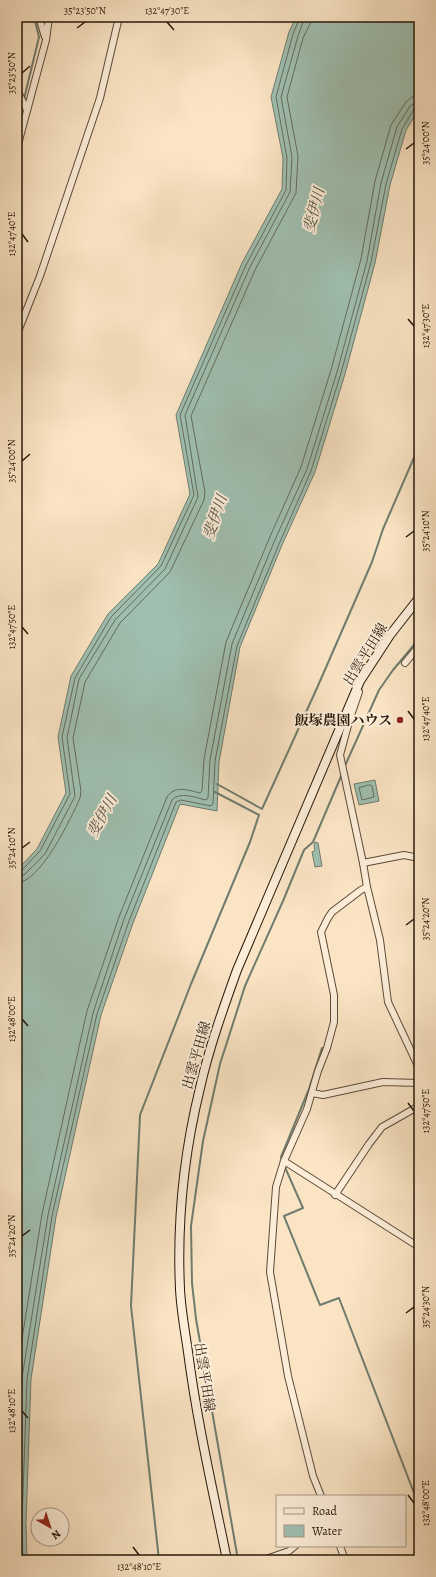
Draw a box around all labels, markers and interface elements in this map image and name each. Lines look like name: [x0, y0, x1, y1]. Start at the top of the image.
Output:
text: 35°23'50"N: [64, 4, 106, 17]
text: 132°47'30"E: [145, 4, 189, 17]
text: 35°23'50"N: [5, 52, 18, 94]
text: 35°24'00"N: [419, 121, 432, 165]
water label: 斐伊川: [299, 184, 330, 234]
text: 132°47'40"E: [5, 212, 18, 256]
text: 132°47'30"E: [419, 304, 432, 348]
text: 35°24'00"N: [5, 439, 18, 483]
water label: 斐伊川: [198, 491, 232, 542]
text: 35°24'10"N: [419, 510, 432, 552]
text: 132°47'50"E: [5, 605, 18, 649]
street label: 出雲平田線: [339, 620, 392, 689]
text: 132°47'40"E: [419, 697, 432, 741]
place label: 飯塚農園ハウス: [294, 711, 392, 730]
marker: 飯塚農園ハウス: [395, 715, 405, 725]
water label: 斐伊川: [82, 790, 123, 841]
text: 35°24'10"N: [5, 827, 18, 869]
text: 35°24'20"N: [419, 898, 432, 940]
text: 132°48'00"E: [5, 996, 18, 1042]
street label: 出雲平田線: [178, 1019, 215, 1091]
text: 132°47'50"E: [419, 1089, 432, 1133]
text: 35°24'20"N: [5, 1215, 18, 1257]
text: 35°24'30"N: [419, 1286, 432, 1328]
street label: 出雲平田線: [190, 1341, 219, 1413]
text: 132°48'10"E: [5, 1389, 18, 1433]
text: 132°48'00"E: [419, 1480, 432, 1526]
legend: [276, 1495, 406, 1547]
text: Road: [312, 1503, 338, 1519]
north arrow: [30, 1507, 70, 1547]
text: Water: [311, 1523, 342, 1539]
text: N: [48, 1526, 64, 1543]
text: 132°48'10"E: [117, 1560, 161, 1573]

